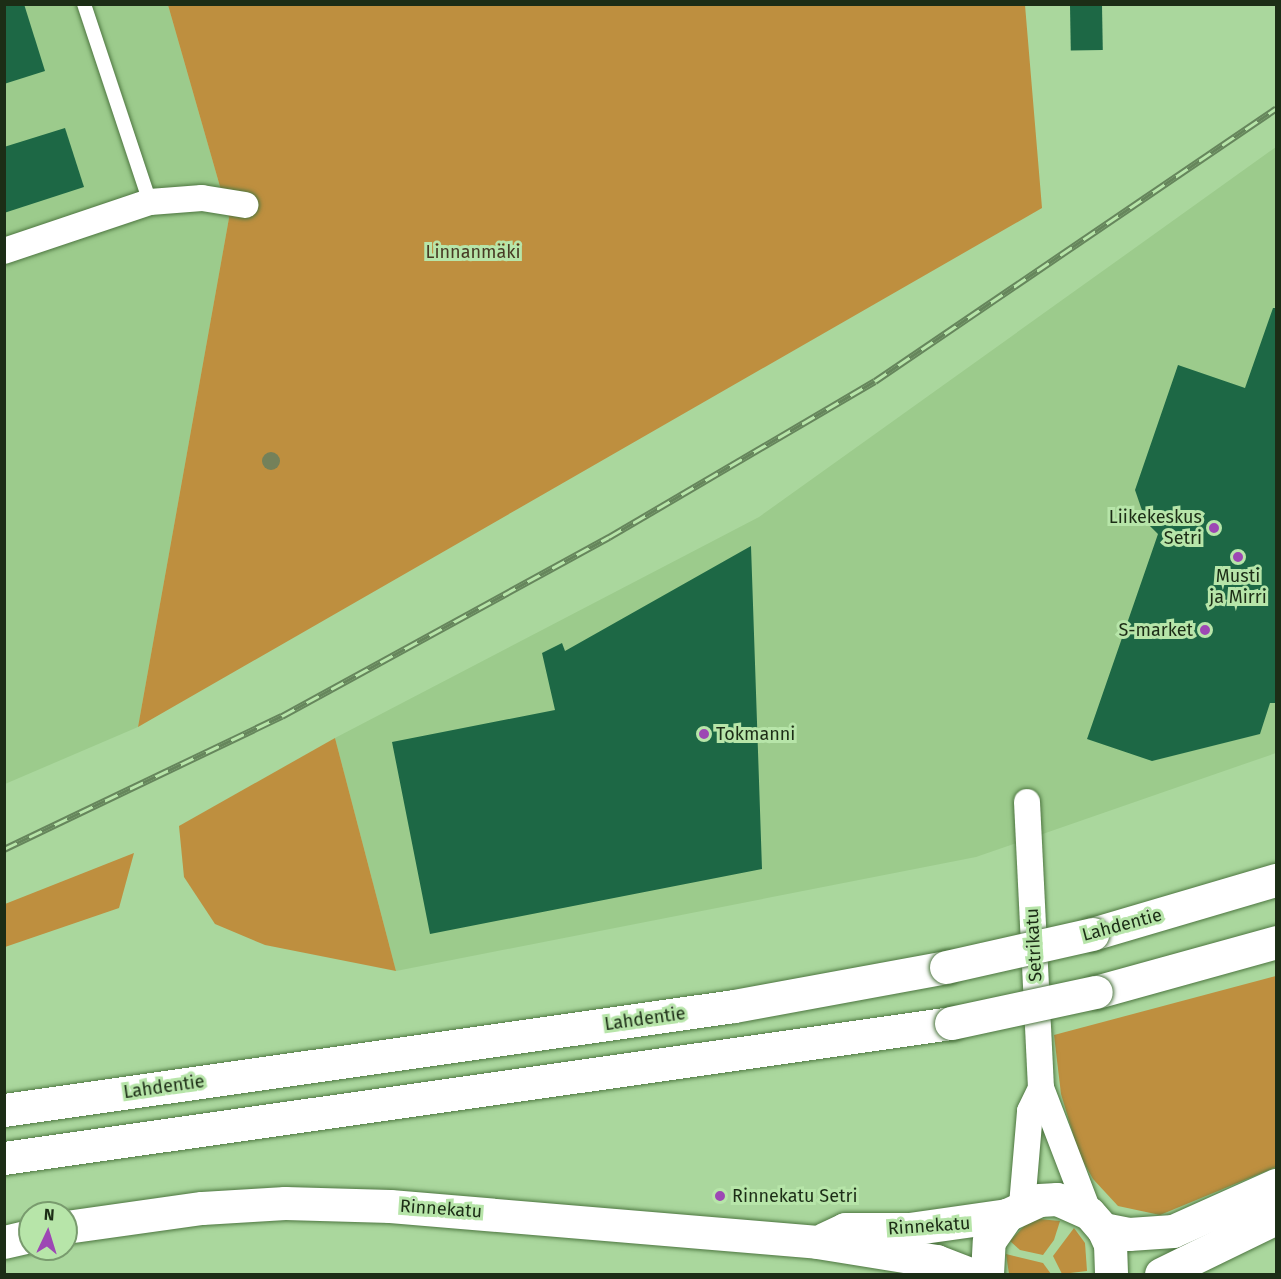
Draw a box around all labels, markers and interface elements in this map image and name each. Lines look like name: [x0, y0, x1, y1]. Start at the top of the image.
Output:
park label: Linnanmäki: [426, 241, 520, 263]
place label: Liikekeskus Setri: [1109, 507, 1202, 550]
marker: Liikekeskus Setri: [1207, 521, 1221, 535]
marker: Musti ja Mirri: [1231, 550, 1245, 564]
place label: Musti ja Mirri: [1209, 566, 1267, 608]
place label: S-market: [1118, 619, 1193, 641]
marker: S-market: [1198, 623, 1212, 637]
place label: Tokmanni: [716, 723, 795, 745]
marker: Tokmanni: [697, 727, 711, 741]
street label: Lahdentie: [1080, 904, 1164, 946]
street label: Setrikatu: [1021, 908, 1047, 982]
street label: Lahdentie: [603, 1003, 687, 1035]
street label: Lahdentie: [122, 1071, 206, 1103]
place label: Rinnekatu Setri: [732, 1185, 857, 1207]
marker: Rinnekatu Setri: [713, 1189, 727, 1203]
street label: Rinnekatu: [399, 1195, 483, 1223]
north arrow: [18, 1201, 78, 1261]
text: N: [43, 1205, 55, 1224]
street label: Rinnekatu: [887, 1212, 971, 1240]

